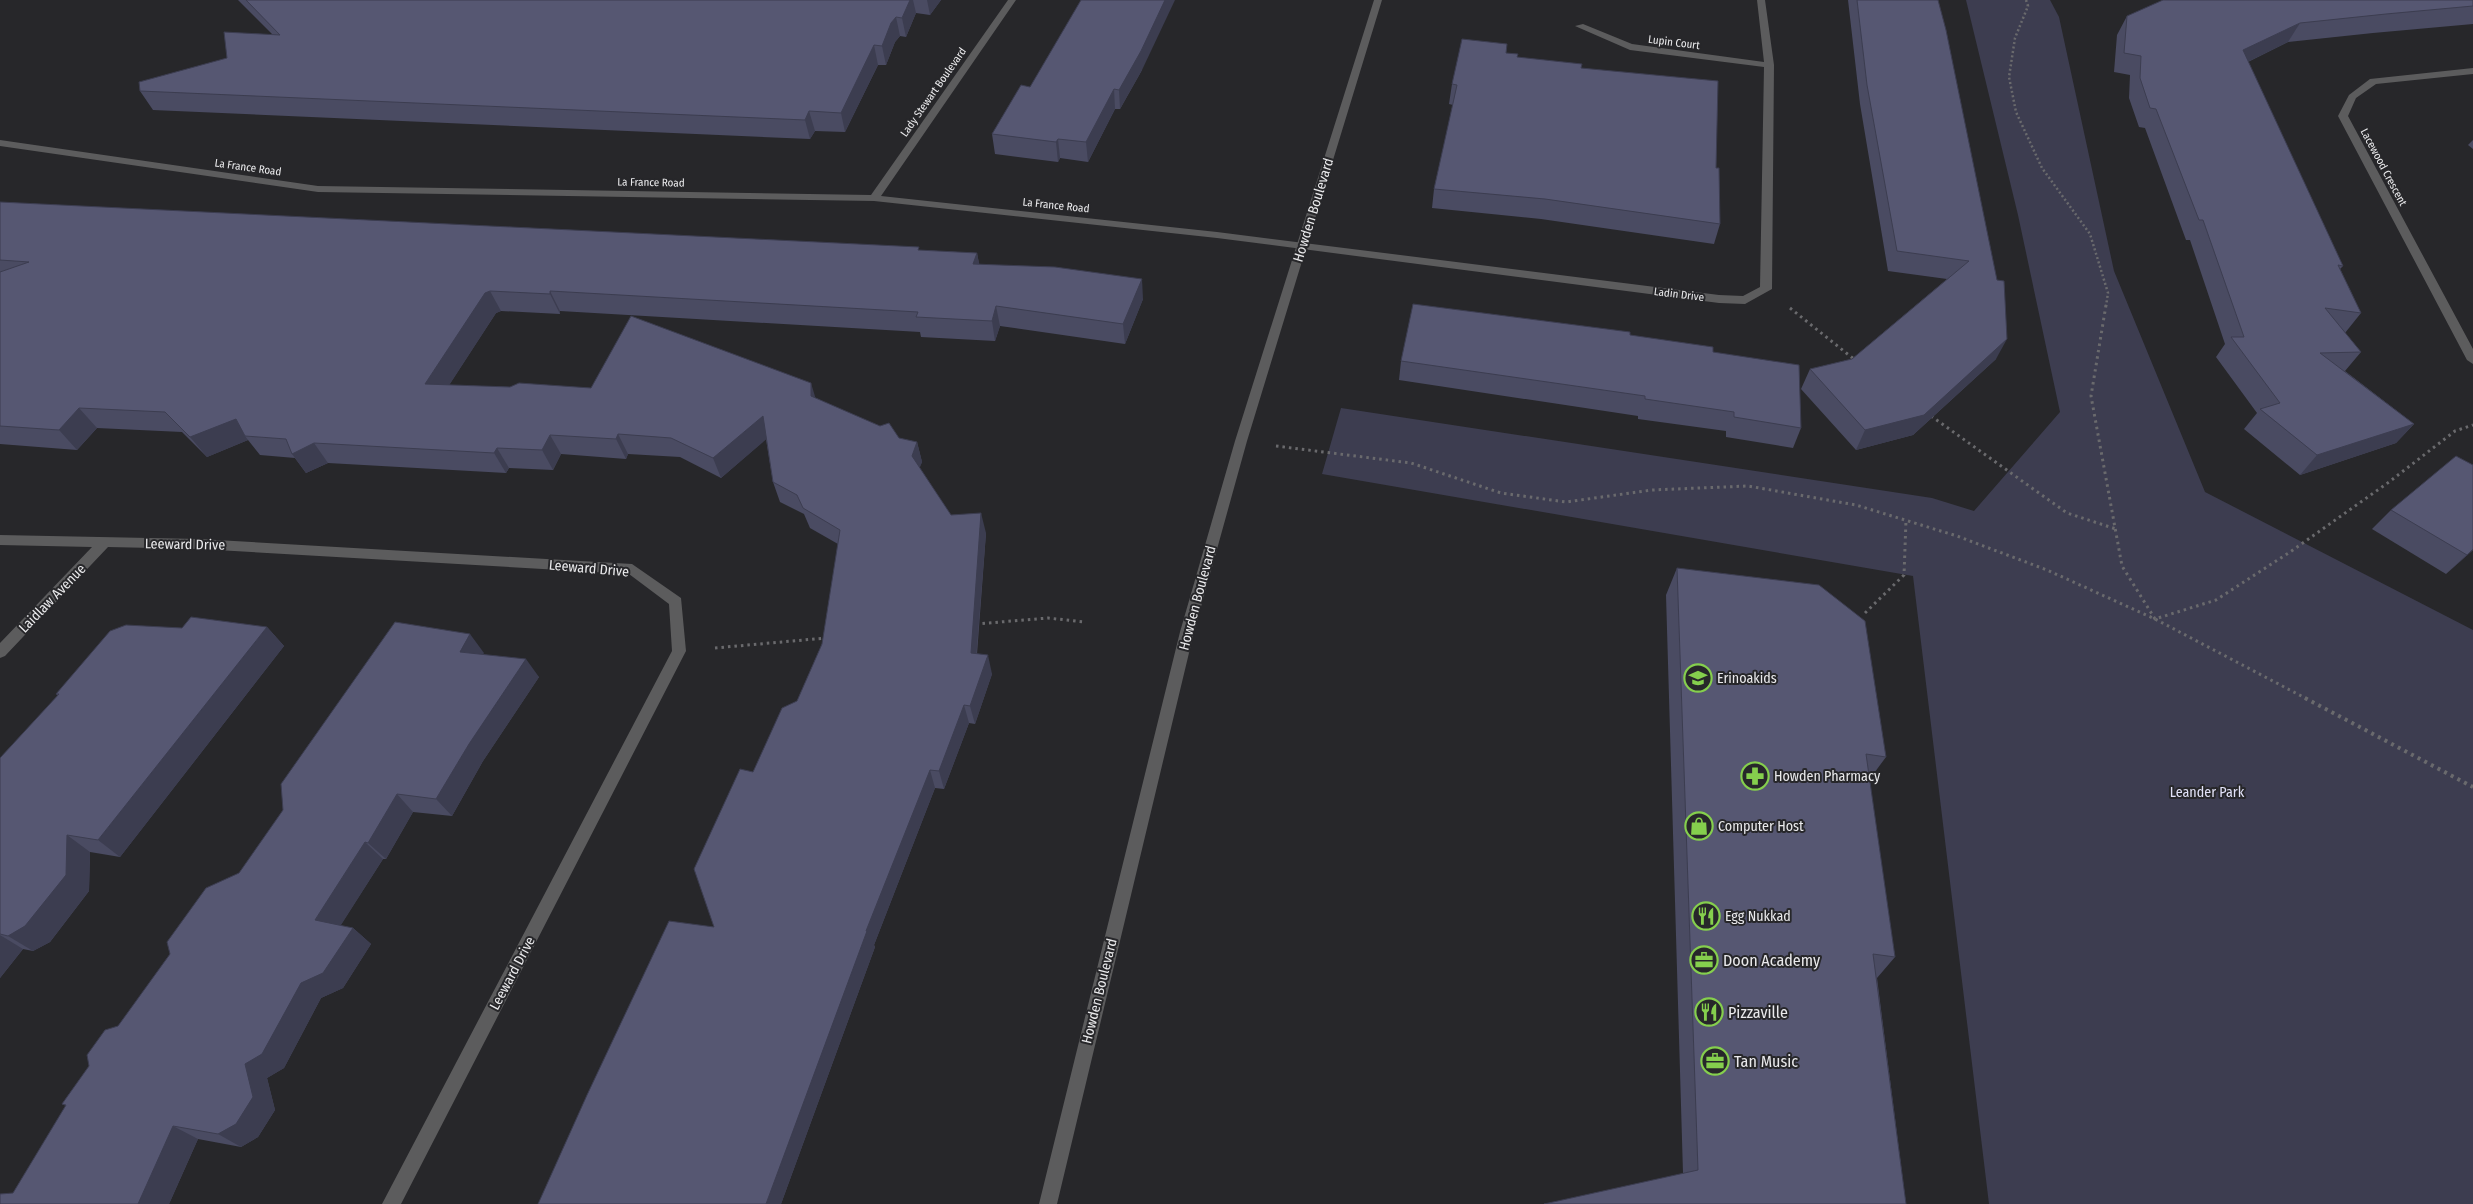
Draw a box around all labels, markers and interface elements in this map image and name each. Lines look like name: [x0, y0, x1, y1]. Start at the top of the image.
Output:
street label: Lupin Court: [1647, 33, 1701, 52]
street label: Lady Stewart Boulevard: [898, 45, 969, 139]
street label: Lacewood Crescent: [2358, 126, 2410, 209]
street label: La France Road: [214, 156, 282, 179]
street label: Howden Boulevard: [1290, 156, 1337, 264]
street label: La France Road: [617, 175, 685, 190]
street label: La France Road: [1022, 196, 1090, 215]
street label: Ladin Drive: [1653, 285, 1705, 304]
street label: Leeward Drive: [145, 535, 225, 554]
street label: Howden Boulevard: [1175, 544, 1220, 652]
street label: Leeward Drive: [548, 557, 630, 580]
street label: Laidlaw Avenue: [15, 560, 89, 636]
school or university icon: Erinoakids: [1683, 663, 1713, 693]
place label: Erinoakids: [1717, 670, 1777, 687]
pharmacy icon: Howden Pharmacy: [1740, 761, 1770, 791]
place label: Howden Pharmacy: [1774, 768, 1881, 785]
park label: Leander Park: [2170, 784, 2245, 801]
shop icon: Computer Host: [1684, 811, 1714, 841]
place label: Computer Host: [1718, 818, 1804, 835]
restaurant icon: Egg Nukkad: [1691, 901, 1721, 931]
place label: Egg Nukkad: [1725, 908, 1791, 925]
street label: Leeward Drive: [486, 934, 539, 1013]
street label: Howden Boulevard: [1078, 937, 1121, 1045]
office icon: Doon Academy: [1689, 945, 1719, 975]
place label: Doon Academy: [1723, 951, 1821, 970]
restaurant icon: Pizzaville: [1694, 997, 1724, 1027]
place label: Pizzaville: [1728, 1003, 1788, 1022]
office icon: Tan Music: [1700, 1046, 1730, 1076]
place label: Tan Music: [1734, 1052, 1798, 1071]

